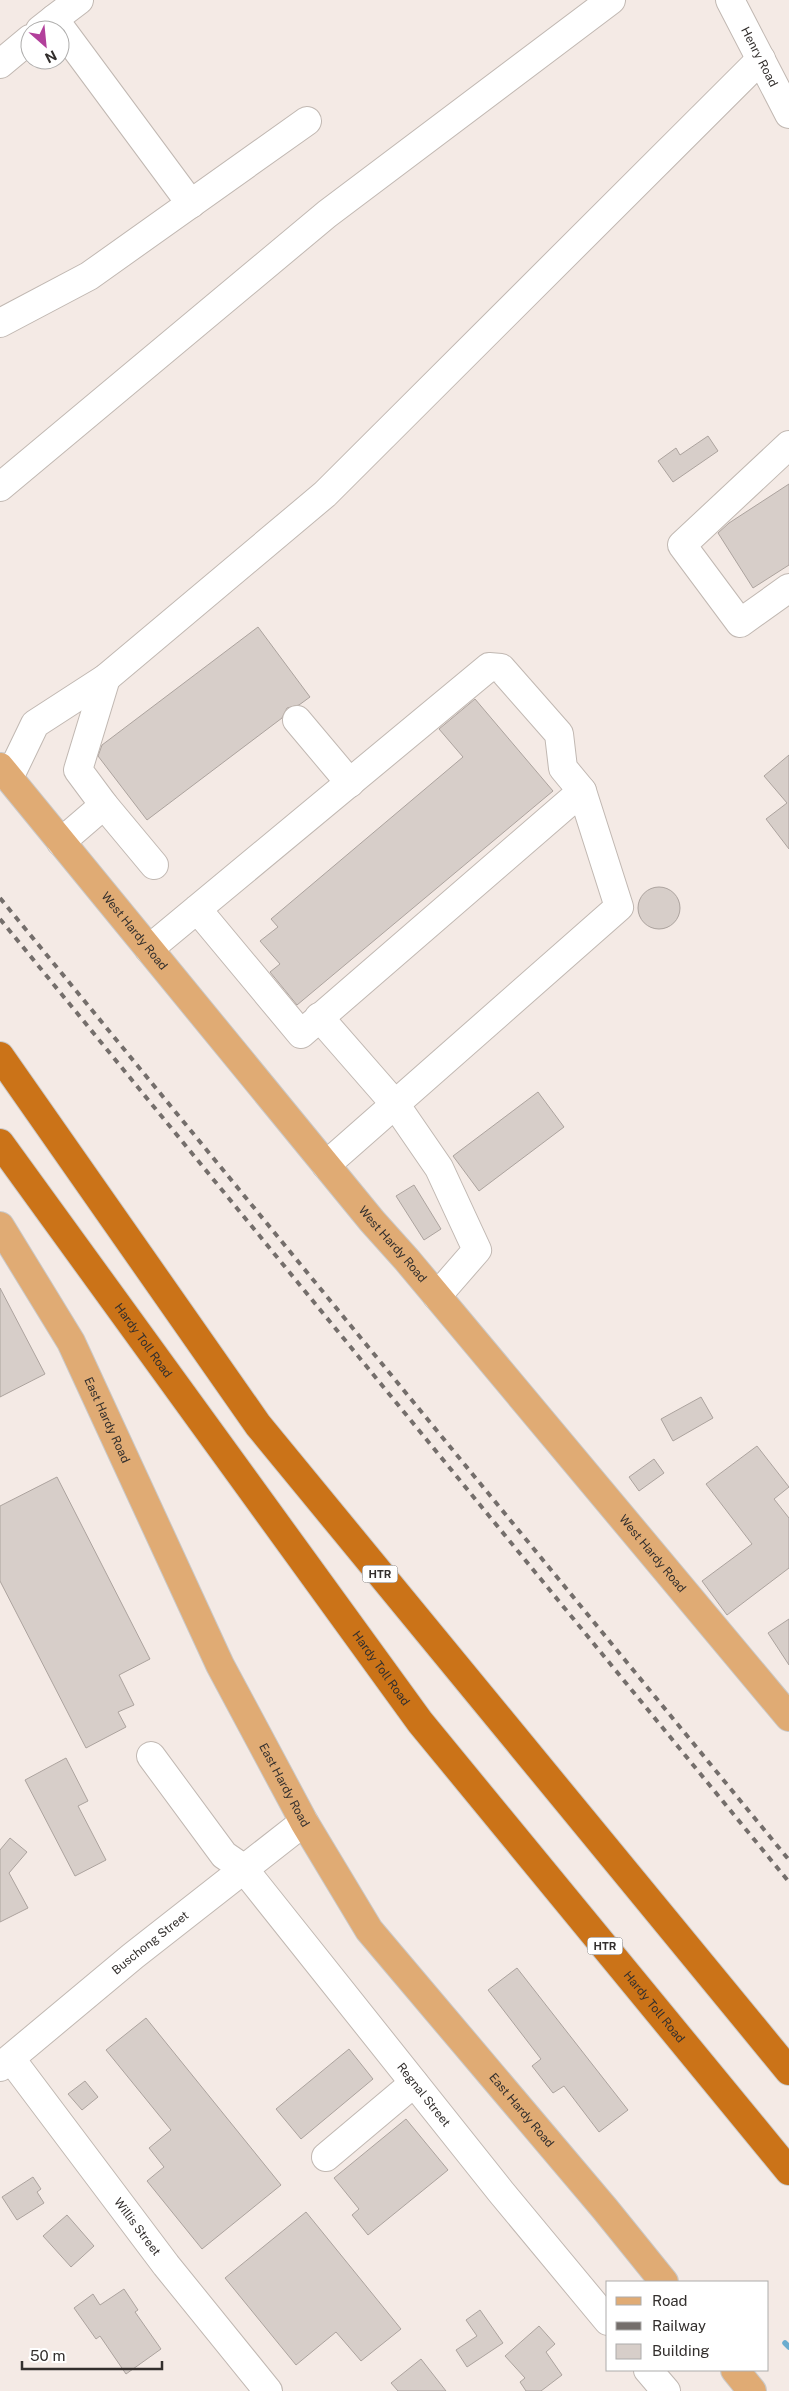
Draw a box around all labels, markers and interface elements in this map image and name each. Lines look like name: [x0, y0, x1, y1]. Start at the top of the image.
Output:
north arrow: [20, 20, 70, 70]
street label: Henry Road: [738, 25, 781, 89]
text: N: [42, 47, 59, 66]
street label: West Hardy Road: [98, 889, 170, 973]
street label: West Hardy Road: [356, 1203, 430, 1285]
street label: Hardy Toll Road: [112, 1301, 175, 1380]
street label: East Hardy Road: [81, 1375, 133, 1465]
street label: West Hardy Road: [616, 1512, 689, 1595]
road number: HTR: [362, 1566, 398, 1582]
street label: Hardy Toll Road: [349, 1628, 413, 1708]
street label: East Hardy Road: [256, 1741, 312, 1830]
street label: Buschong Street: [109, 1908, 192, 1977]
road number: HTR: [588, 1938, 622, 1954]
street label: Hardy Toll Road: [621, 1968, 688, 2045]
street label: Regnal Street: [394, 2060, 453, 2130]
street label: East Hardy Road: [486, 2070, 557, 2150]
street label: Willis Street: [111, 2195, 164, 2259]
legend: [606, 2281, 769, 2371]
text: Road: [652, 2292, 688, 2309]
text: Railway: [652, 2317, 706, 2334]
scale bar: [22, 2338, 162, 2370]
text: Building: [652, 2342, 710, 2359]
text: 50 m: [30, 2347, 65, 2364]

